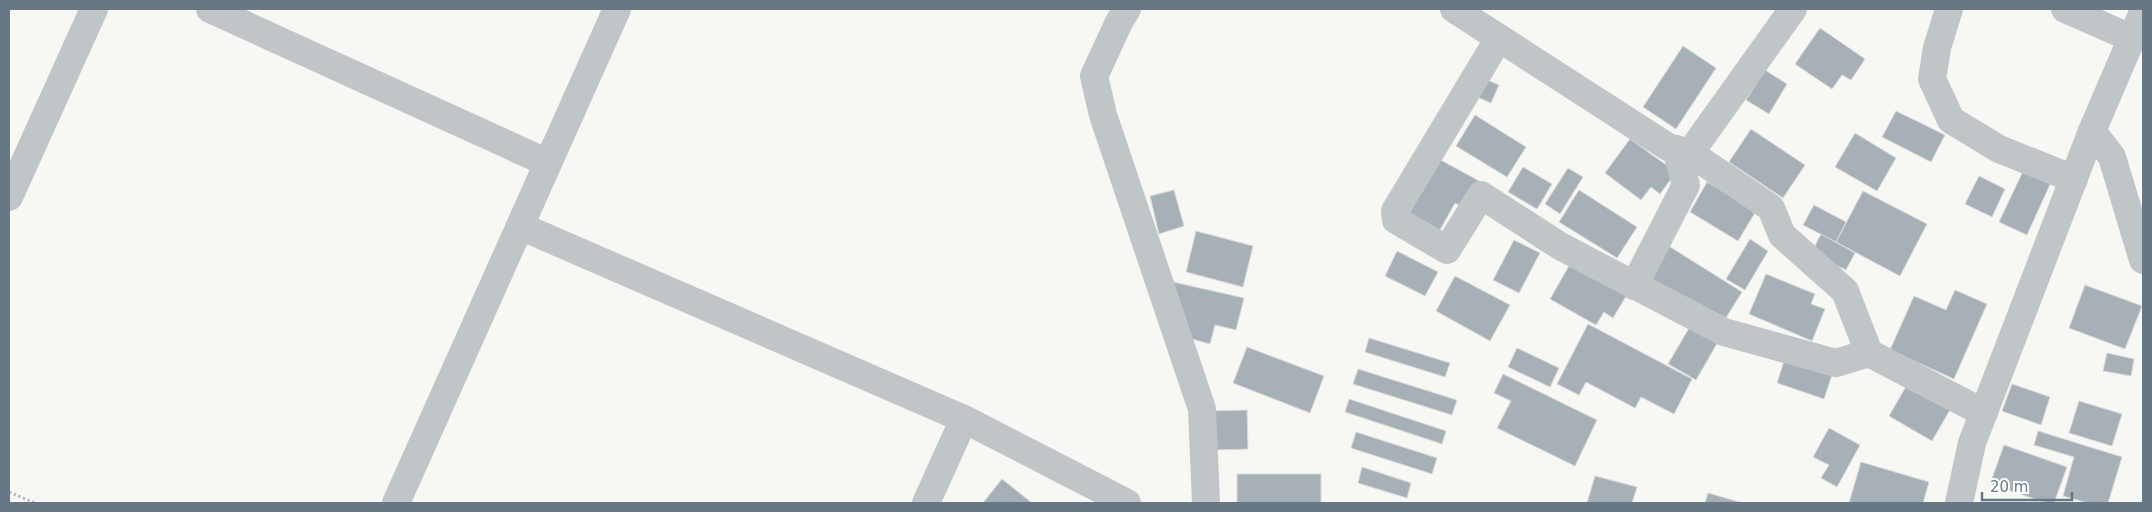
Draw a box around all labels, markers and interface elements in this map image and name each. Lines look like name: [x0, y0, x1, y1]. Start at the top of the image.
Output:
scale bar: [1982, 470, 2072, 502]
text: 20 m: [1990, 478, 2028, 496]

